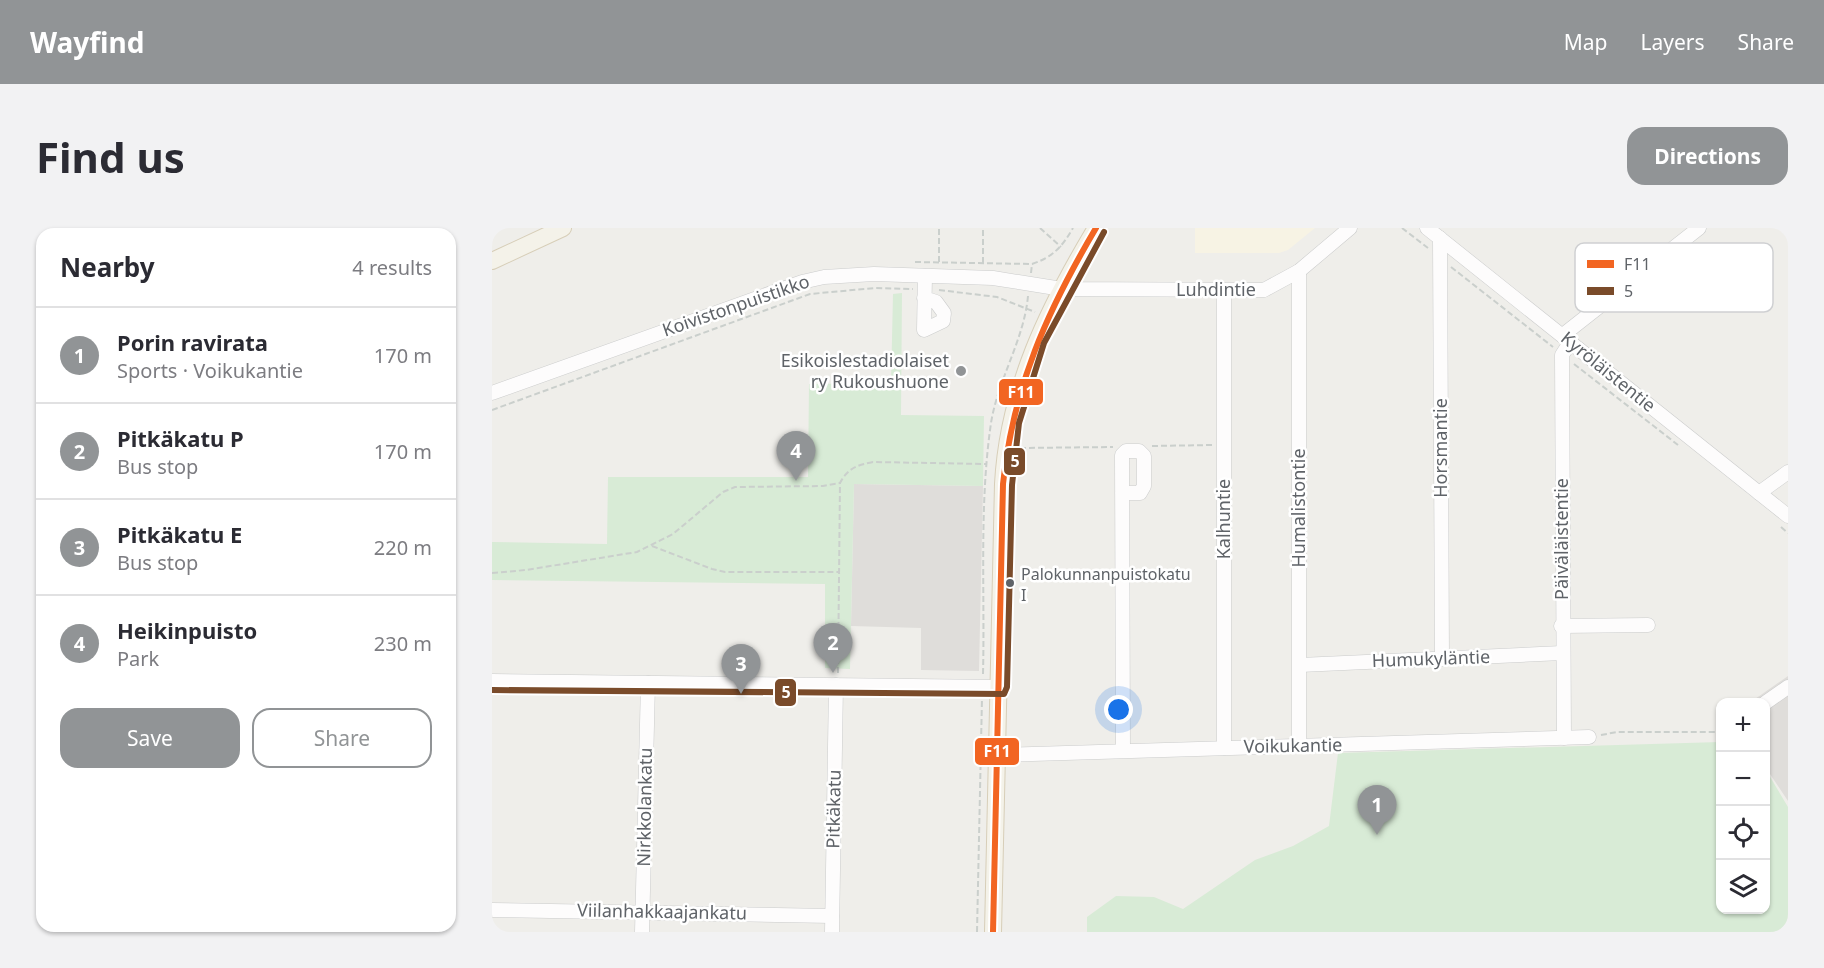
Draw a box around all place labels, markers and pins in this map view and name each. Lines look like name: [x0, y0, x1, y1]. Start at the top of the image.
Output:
place label: Esikoislestadiolaiset ry Rukoushuone: [781, 348, 949, 393]
marker: Esikoislestadiolaiset ry Rukoushuone: [954, 364, 968, 378]
pin: 4: [776, 432, 816, 481]
place label: Palokunnanpuistokatu I: [1021, 563, 1191, 606]
marker: Palokunnanpuistokatu I: [1004, 577, 1016, 589]
pin: 2: [814, 624, 852, 673]
pin: 3: [722, 644, 760, 694]
pin: 1: [1358, 786, 1396, 835]

